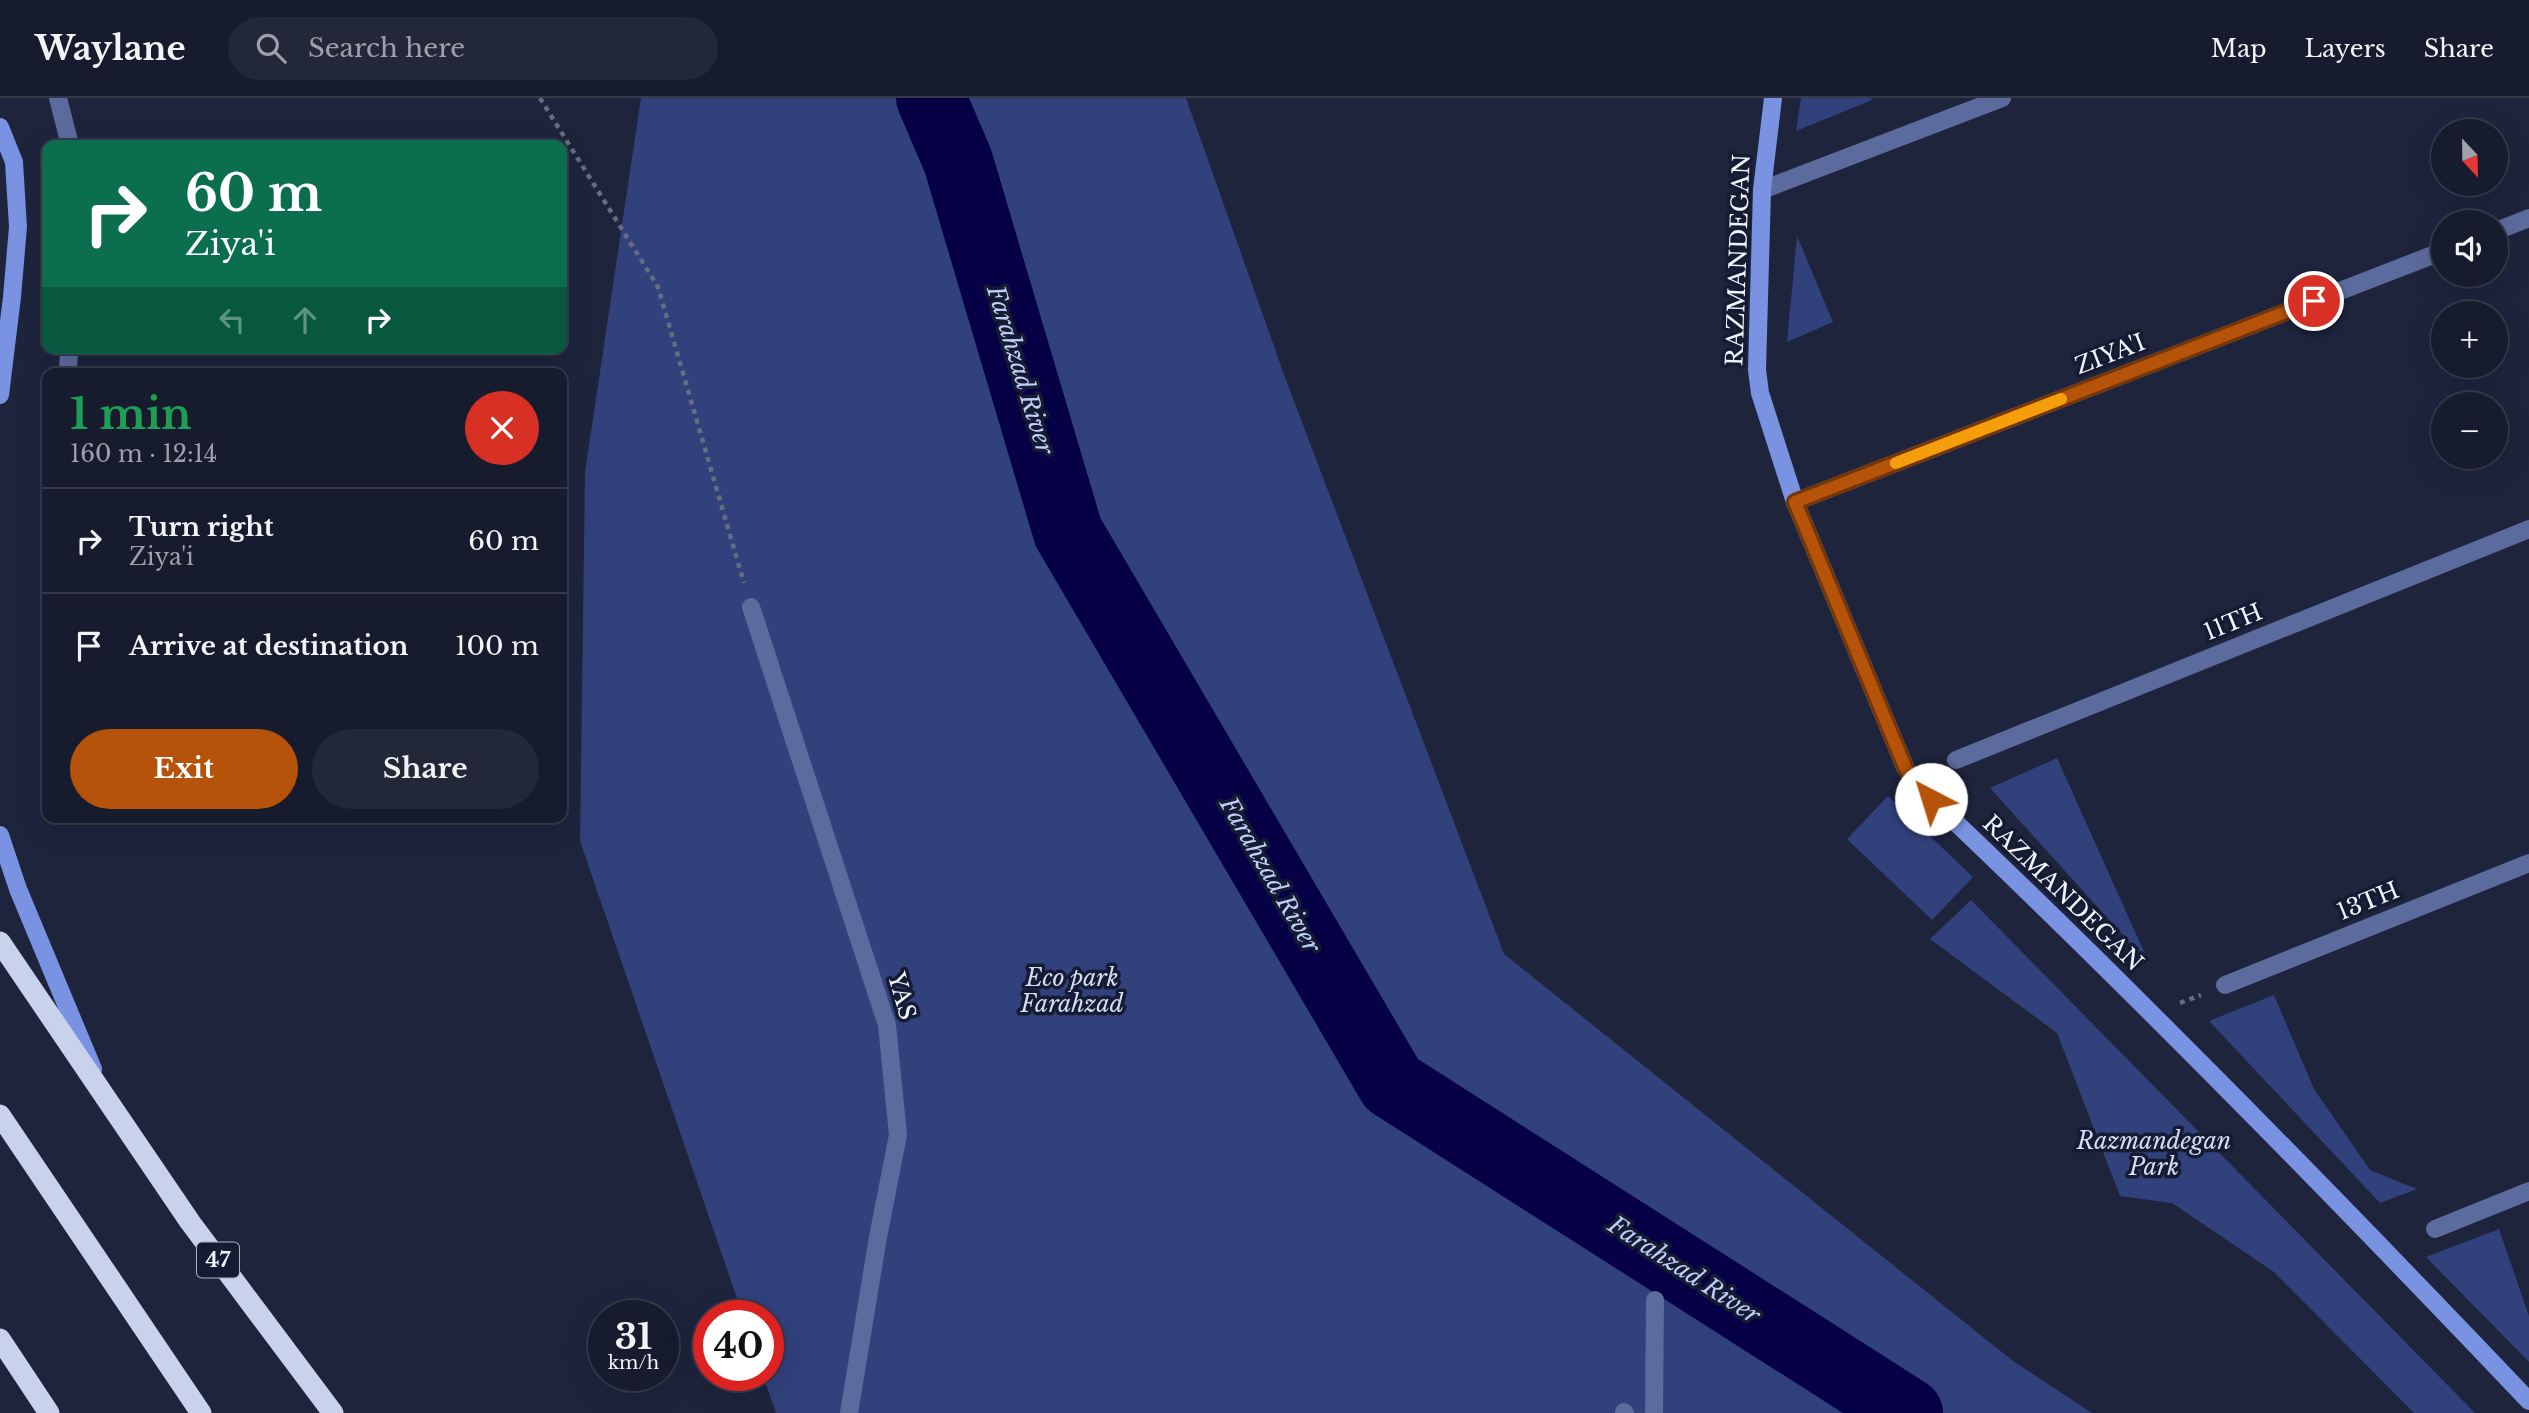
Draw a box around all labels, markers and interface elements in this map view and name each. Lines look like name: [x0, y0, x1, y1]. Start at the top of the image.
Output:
search box: [228, 17, 718, 80]
text: Waylane: [35, 28, 186, 69]
icon: search: [252, 29, 290, 67]
text: Search here: [308, 32, 465, 64]
text: Map: [2211, 34, 2267, 63]
text: Layers: [2305, 34, 2386, 63]
text: Share: [2424, 34, 2494, 63]
north arrow: [2431, 119, 2508, 196]
map controls: [2431, 119, 2508, 469]
street label: RAZMANDEGAN: [1720, 154, 1756, 366]
text: 60 m: [185, 163, 322, 224]
icon: right: [70, 168, 161, 259]
button: sound: [2431, 210, 2508, 287]
text: Ziya'i: [185, 224, 275, 264]
pin: [2284, 271, 2344, 331]
water label: Farahzad River: [981, 281, 1060, 459]
icon: arrive: [2295, 282, 2333, 320]
icon: left: [213, 301, 251, 339]
icon: ahead: [286, 301, 324, 339]
icon: right: [359, 301, 397, 339]
button: +: [2431, 301, 2508, 378]
street label: ZIYA'I: [2071, 328, 2149, 380]
text: 1 min: [70, 388, 192, 440]
button: close: [465, 391, 539, 465]
button: −: [2431, 392, 2508, 469]
text: 160 m · 12:14: [70, 440, 217, 468]
text: Turn right: [129, 511, 274, 543]
icon: right: [70, 522, 108, 560]
text: 60 m: [468, 525, 539, 557]
text: Ziya'i: [129, 543, 194, 571]
street label: 11TH: [2200, 598, 2266, 646]
icon: arrive: [70, 627, 108, 665]
text: Arrive at destination: [129, 630, 409, 662]
text: 100 m: [455, 630, 539, 662]
button: Exit: [70, 729, 298, 809]
button: Share: [312, 729, 539, 809]
position arrow: [1894, 762, 1968, 836]
water label: Farahzad River: [1214, 791, 1327, 959]
street label: RAZMANDEGAN: [1977, 809, 2149, 977]
street label: 13TH: [2333, 876, 2403, 926]
park label: Eco park Farahzad: [1020, 964, 1124, 1018]
street label: YAS: [882, 968, 922, 1023]
park label: Razmandegan Park: [2076, 1127, 2231, 1181]
water label: Farahzad River: [1602, 1209, 1766, 1330]
road number: 47: [197, 1242, 239, 1278]
speed limit sign: 40: [693, 1300, 784, 1391]
text: 31: [615, 1315, 652, 1358]
text: km/h: [608, 1352, 659, 1374]

